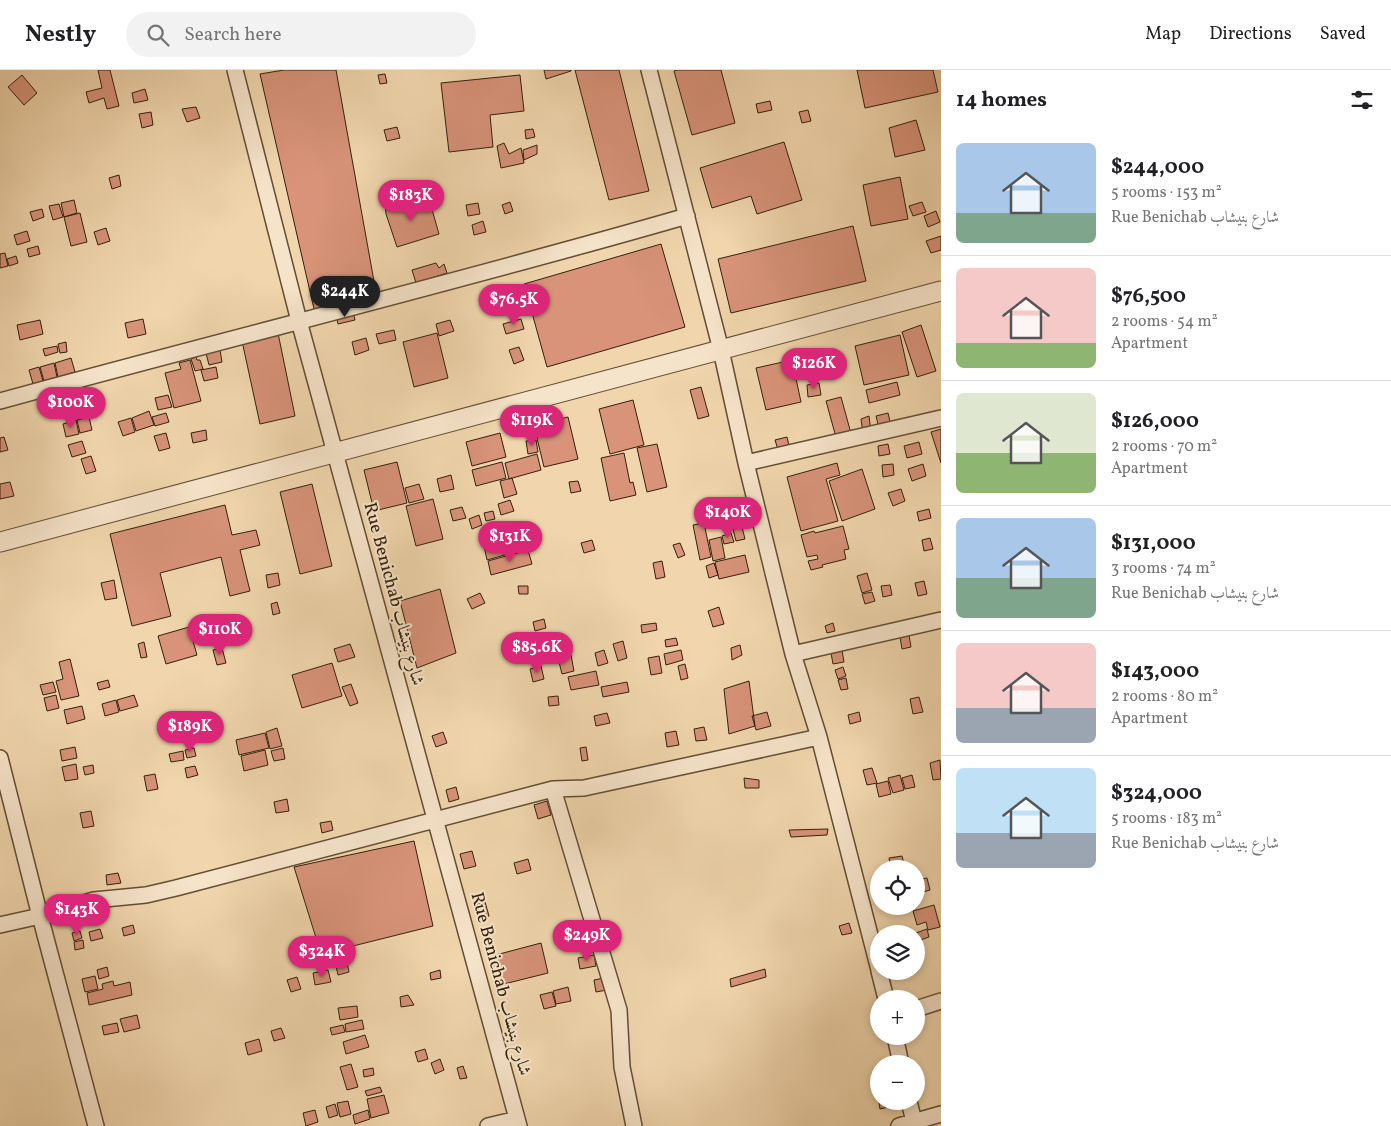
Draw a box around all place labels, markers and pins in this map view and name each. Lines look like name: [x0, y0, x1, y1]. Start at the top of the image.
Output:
pin: $183K: [376, 180, 446, 222]
pin: $244K: [310, 276, 380, 318]
pin: $76.5K: [473, 284, 555, 326]
pin: $126K: [779, 348, 849, 390]
pin: $100K: [36, 386, 106, 429]
pin: $119K: [497, 404, 567, 447]
pin: $140K: [693, 496, 763, 539]
pin: $131K: [475, 520, 545, 563]
pin: $110K: [185, 614, 255, 656]
pin: $85.6K: [496, 632, 578, 674]
pin: $189K: [155, 710, 225, 753]
pin: $143K: [42, 894, 112, 936]
pin: $249K: [552, 920, 622, 962]
pin: $324K: [287, 936, 357, 978]

